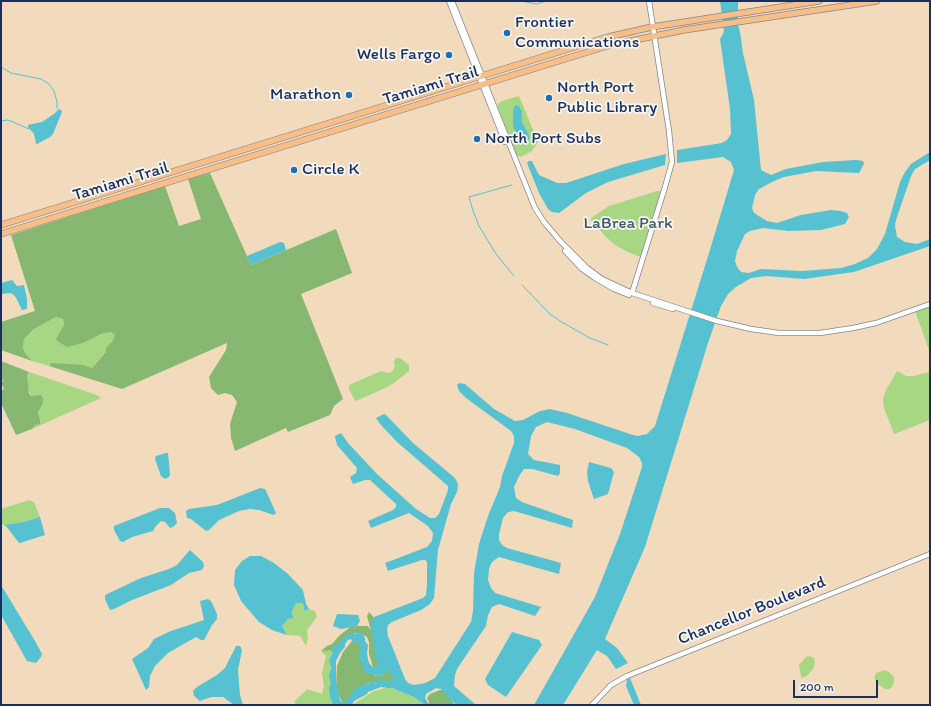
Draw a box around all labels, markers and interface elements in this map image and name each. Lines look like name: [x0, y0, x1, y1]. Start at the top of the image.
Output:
place label: Frontier Communications: [515, 13, 639, 53]
marker: Frontier Communications: [502, 28, 512, 38]
place label: Wells Fargo: [357, 45, 441, 65]
marker: Wells Fargo: [444, 50, 454, 60]
street label: Tamiami Trail: [381, 62, 481, 110]
place label: North Port Public Library: [557, 78, 657, 118]
place label: Marathon: [270, 85, 341, 105]
marker: Marathon: [344, 90, 354, 100]
marker: North Port Public Library: [544, 93, 554, 103]
place label: North Port Subs: [485, 129, 601, 149]
marker: North Port Subs: [472, 134, 482, 144]
street label: Tamiami Trail: [71, 158, 171, 206]
place label: Circle K: [302, 160, 359, 180]
marker: Circle K: [289, 165, 299, 175]
park label: LaBrea Park: [583, 214, 673, 234]
street label: Chancellor Boulevard: [675, 572, 829, 650]
scale bar: [795, 672, 880, 698]
text: 200 m: [800, 680, 834, 694]

